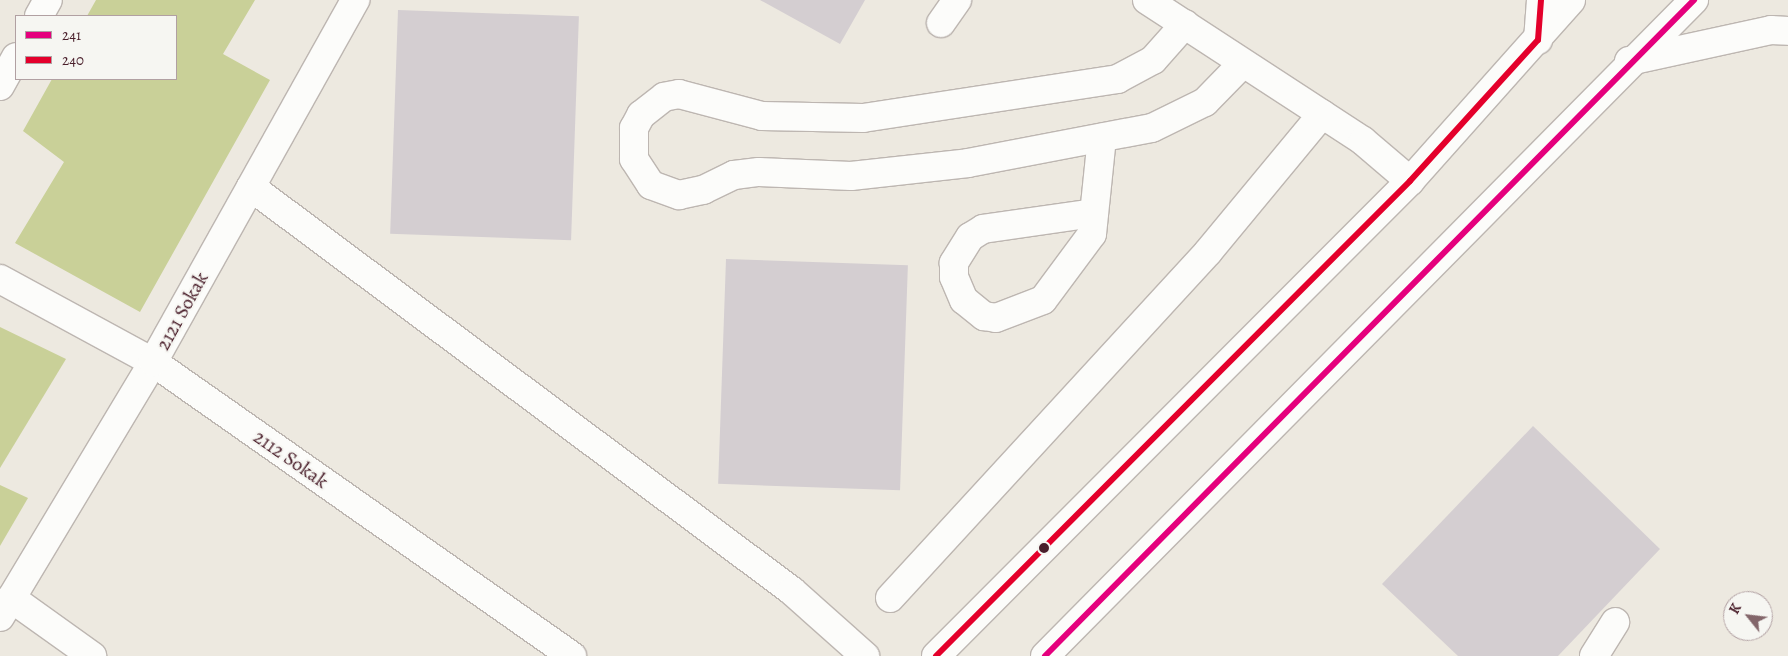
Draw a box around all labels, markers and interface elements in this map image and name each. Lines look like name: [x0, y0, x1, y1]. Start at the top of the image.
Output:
legend: [15, 15, 178, 80]
text: 241: [62, 25, 81, 45]
text: 240: [62, 50, 84, 70]
street label: 2121 Sokak: [151, 268, 213, 354]
street label: 2112 Sokak: [249, 425, 333, 493]
unlabelled marker: [1039, 543, 1049, 553]
north arrow: [1723, 591, 1773, 641]
text: K: [1725, 600, 1746, 618]

